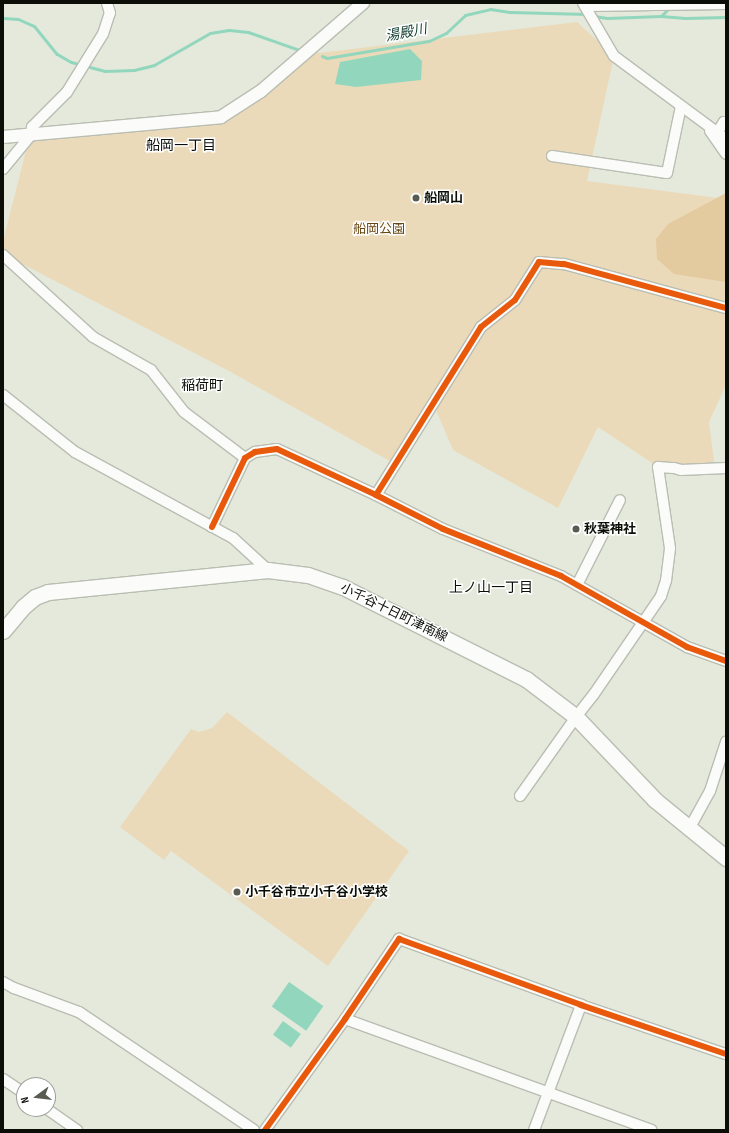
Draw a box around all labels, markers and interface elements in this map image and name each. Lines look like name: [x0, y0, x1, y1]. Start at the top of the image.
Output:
water label: 湯殿川: [384, 21, 428, 45]
district label: 船岡一丁目: [146, 138, 216, 154]
place label: 船岡山: [424, 190, 463, 206]
marker: 船岡山: [411, 193, 421, 203]
park label: 船岡公園: [353, 221, 405, 237]
district label: 稲荷町: [181, 378, 223, 394]
place label: 秋葉神社: [584, 521, 636, 537]
marker: 秋葉神社: [571, 524, 581, 534]
street label: 小千谷十日町津南線: [338, 580, 450, 646]
district label: 上ノ山一丁目: [449, 580, 533, 596]
place label: 小千谷市立小千谷小学校: [245, 884, 388, 900]
marker: 小千谷市立小千谷小学校: [232, 887, 242, 897]
north arrow: [16, 1077, 56, 1117]
text: N: [18, 1095, 32, 1104]

